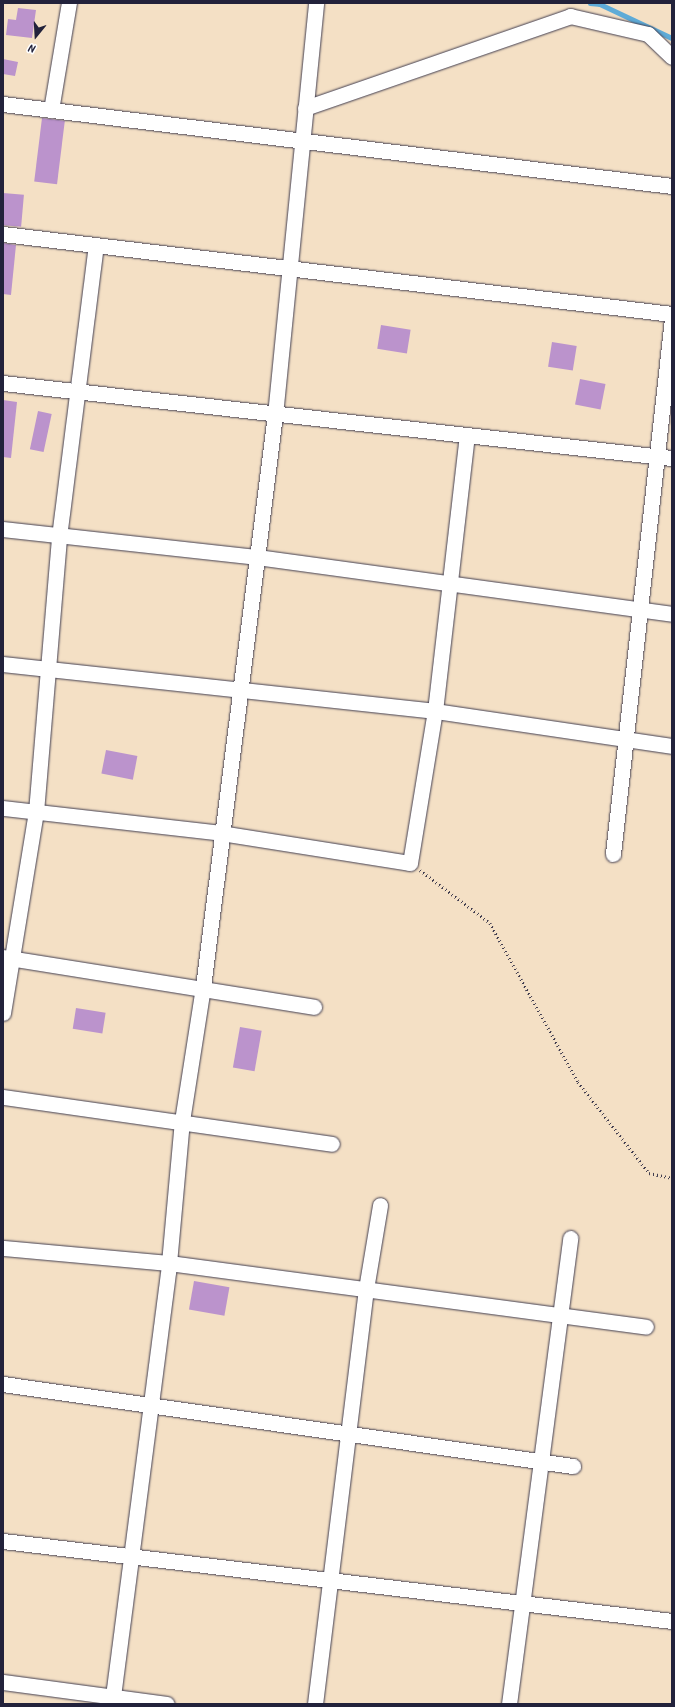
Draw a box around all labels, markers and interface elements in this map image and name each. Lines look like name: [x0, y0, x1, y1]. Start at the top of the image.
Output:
north arrow: [16, 16, 56, 56]
text: N: [26, 38, 38, 57]

